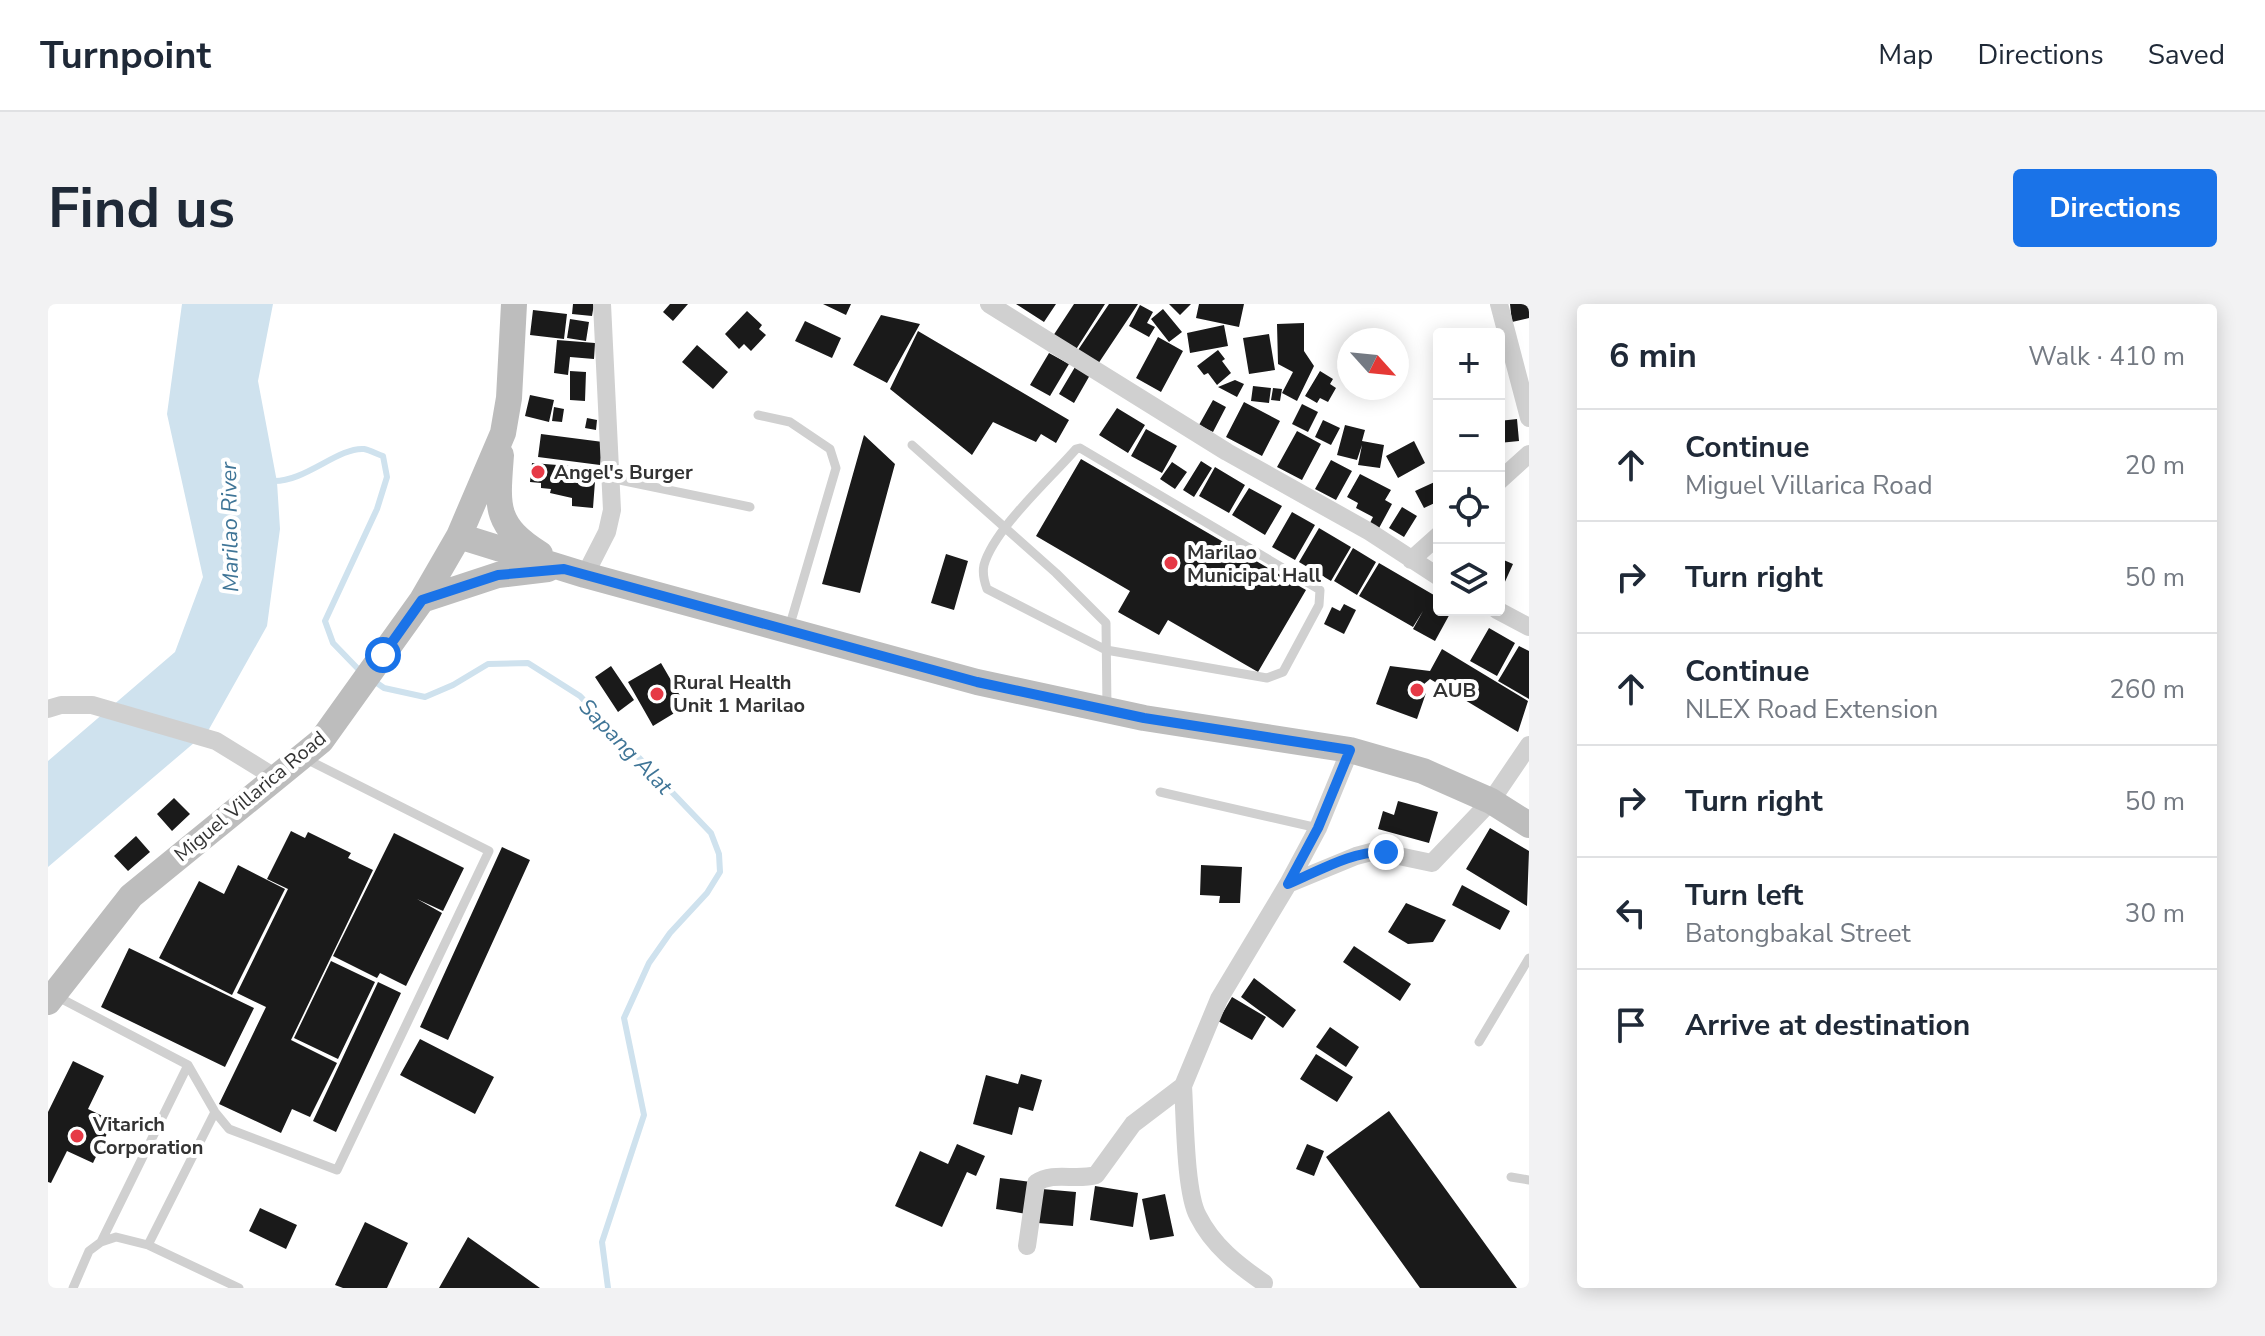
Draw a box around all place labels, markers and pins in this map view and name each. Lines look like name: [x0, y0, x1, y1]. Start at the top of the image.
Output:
place label: Angel's Burger: [554, 459, 693, 486]
marker: Angel's Burger: [529, 463, 547, 481]
place label: Marilao Municipal Hall: [1187, 539, 1322, 589]
marker: Marilao Municipal Hall: [1162, 554, 1180, 572]
place label: Rural Health Unit 1 Marilao: [673, 669, 805, 719]
place label: AUB: [1433, 677, 1476, 704]
marker: AUB: [1408, 681, 1426, 699]
marker: Rural Health Unit 1 Marilao: [648, 685, 666, 703]
place label: Vitarich Corporation: [92, 1111, 203, 1161]
marker: Vitarich Corporation: [68, 1127, 86, 1145]

